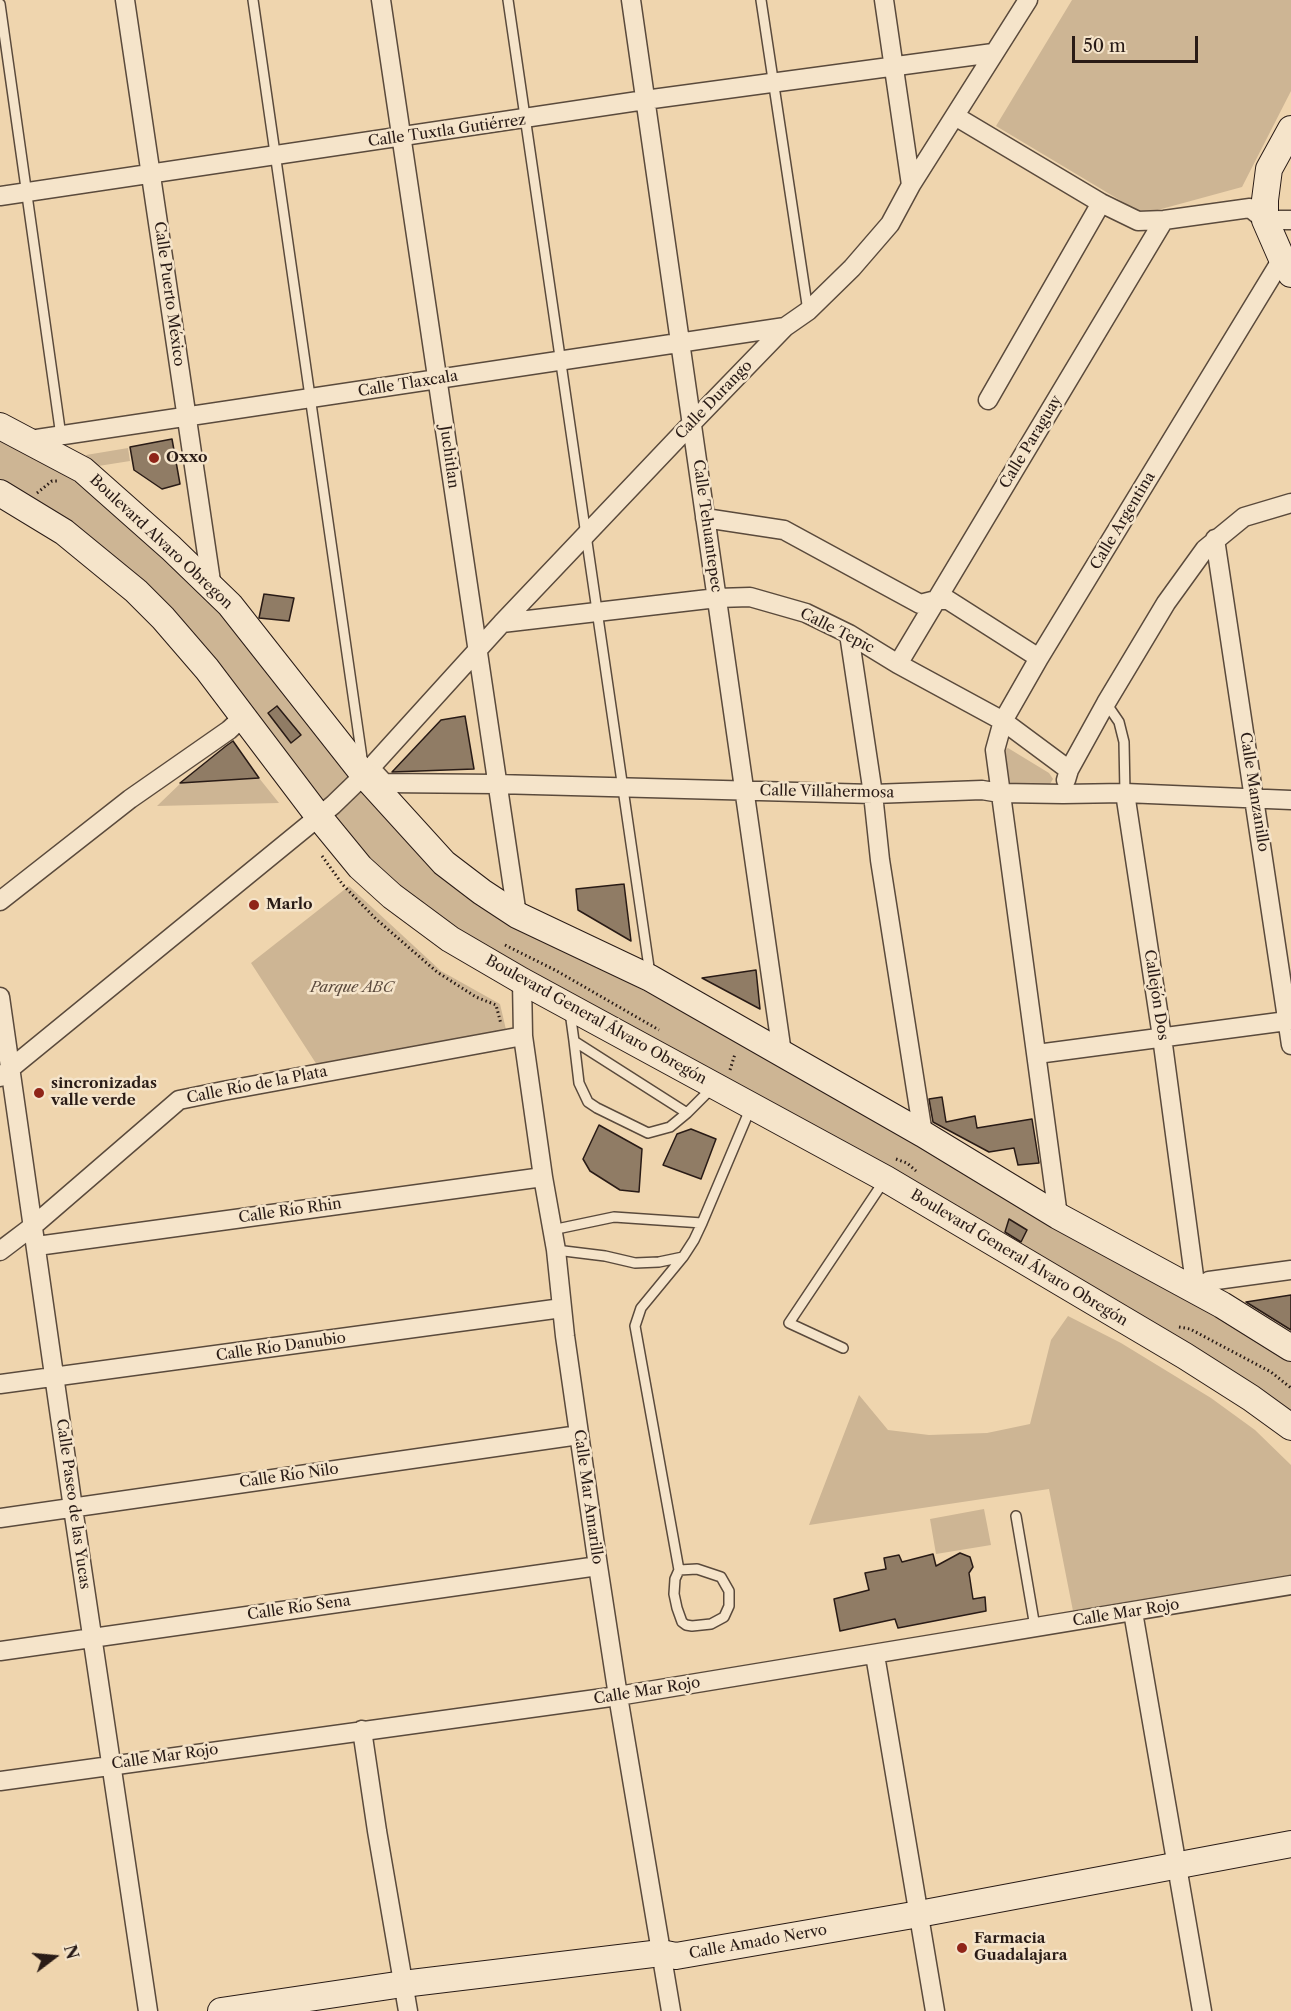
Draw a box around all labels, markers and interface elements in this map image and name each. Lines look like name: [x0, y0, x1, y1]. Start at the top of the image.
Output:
scale bar: [1075, 24, 1201, 62]
text: 50 m: [1083, 35, 1126, 57]
street label: Calle Tuxtla Gutiérrez: [367, 111, 527, 151]
street label: Calle Puerto México: [150, 220, 188, 368]
street label: Calle Durango: [672, 357, 756, 443]
street label: Calle Tlaxcala: [357, 367, 459, 401]
street label: Calle Paraguay: [996, 392, 1066, 492]
street label: Juchitlan: [436, 424, 462, 490]
place label: Oxxo: [166, 449, 207, 467]
marker: Oxxo: [147, 451, 161, 465]
street label: Calle Tehuantepec: [689, 458, 725, 594]
street label: Calle Argentina: [1087, 469, 1159, 573]
street label: Boulevard Alvaro Obregon: [86, 471, 236, 613]
street label: Calle Tepic: [797, 605, 877, 657]
street label: Calle Manzanillo: [1236, 731, 1272, 853]
street label: Calle Villahermosa: [760, 782, 894, 802]
place label: Marlo: [266, 896, 313, 914]
marker: Marlo: [247, 898, 261, 912]
street label: Callejón Dos: [1140, 948, 1172, 1042]
street label: Boulevard General Álvaro Obregón: [482, 952, 710, 1088]
park label: Parque ABC: [310, 979, 394, 997]
street label: Calle Río de la Plata: [185, 1063, 329, 1107]
place label: sincronizadas valle verde: [51, 1075, 157, 1110]
marker: sincronizadas valle verde: [32, 1086, 46, 1100]
street label: Boulevard General Álvaro Obregón: [907, 1186, 1131, 1330]
street label: Calle Río Rhin: [237, 1195, 343, 1227]
street label: Calle Río Danubio: [215, 1329, 347, 1365]
street label: Calle Paseo de las Yucas: [52, 1418, 94, 1590]
street label: Calle Mar Amarillo: [570, 1428, 606, 1566]
street label: Calle Río Nilo: [238, 1460, 340, 1492]
street label: Calle Río Sena: [246, 1592, 352, 1624]
street label: Calle Mar Rojo: [1071, 1596, 1181, 1630]
street label: Calle Mar Rojo: [592, 1674, 702, 1708]
street label: Calle Mar Rojo: [110, 1741, 220, 1773]
street label: Calle Amado Nervo: [688, 1921, 828, 1963]
north arrow: [24, 1927, 84, 1987]
place label: Farmacia Guadalajara: [974, 1930, 1067, 1965]
marker: Farmacia Guadalajara: [955, 1941, 969, 1955]
text: N: [60, 1943, 83, 1961]

